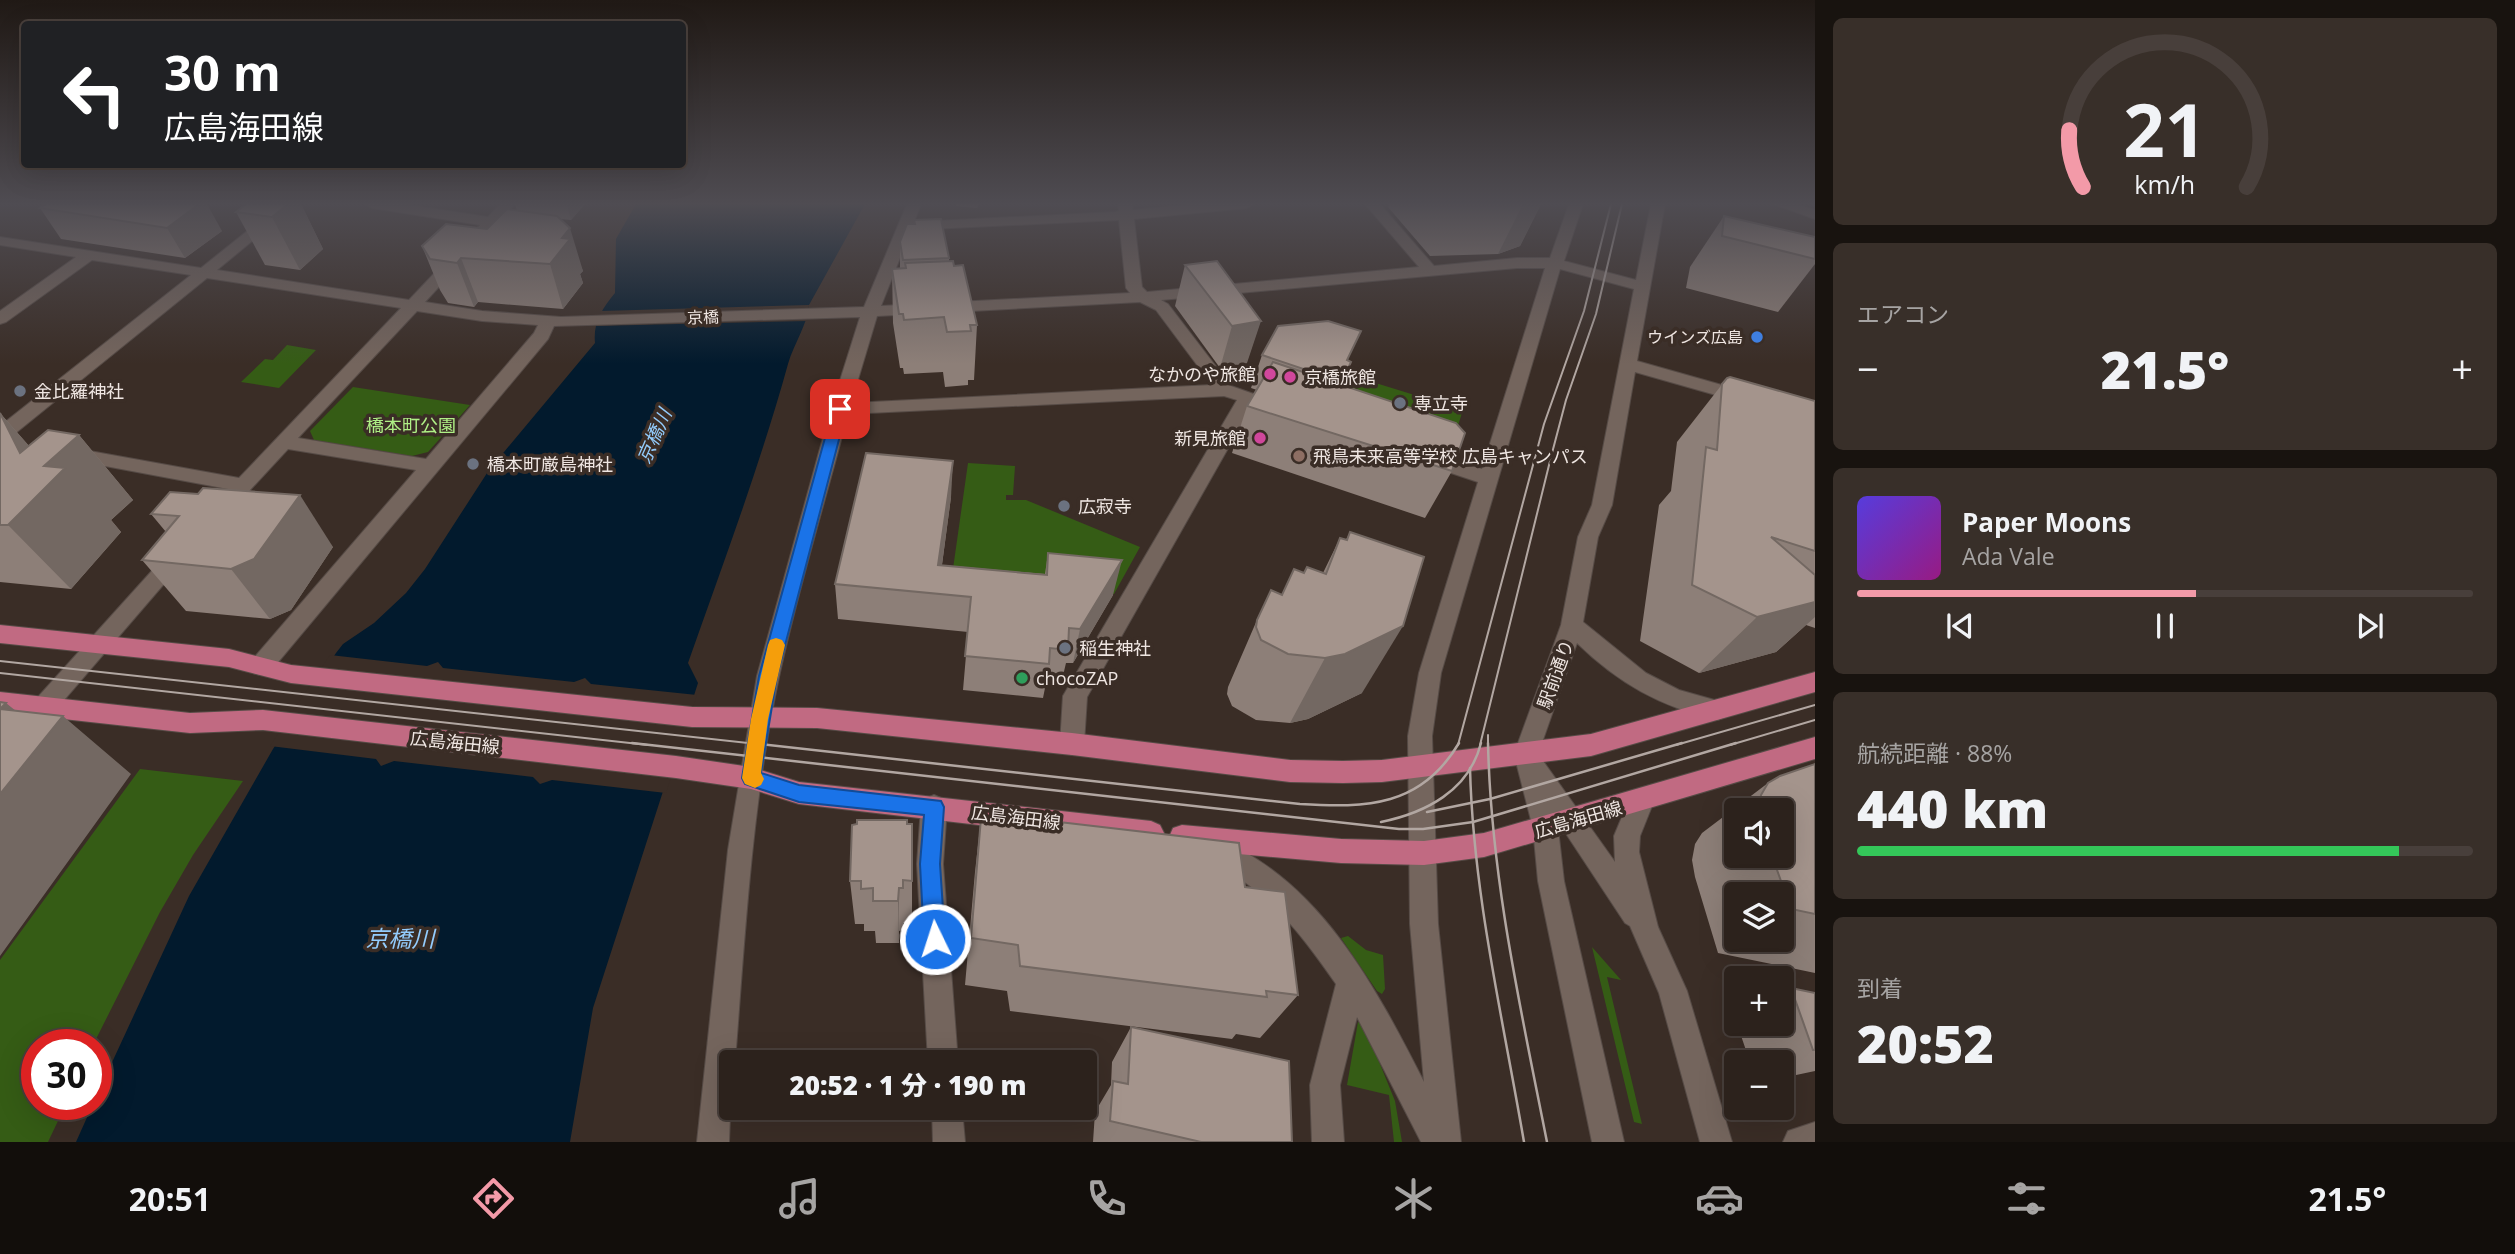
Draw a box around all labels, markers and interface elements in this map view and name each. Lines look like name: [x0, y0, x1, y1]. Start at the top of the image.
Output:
text: 30 m: [164, 39, 281, 105]
icon: left: [49, 49, 140, 140]
text: 21: [2123, 80, 2207, 179]
text: 広島海田線: [164, 105, 324, 148]
text: km/h: [2135, 167, 2195, 201]
text: エアコン: [1857, 298, 1949, 330]
street label: 京橋: [687, 305, 719, 329]
place label: ウインズ広島: [1647, 326, 1743, 348]
marker: ウインズ広島: [1749, 329, 1765, 345]
text: 21.5°: [2101, 333, 2229, 404]
text: −: [1857, 342, 1879, 394]
text: +: [2451, 342, 2473, 394]
place label: なかのや旅館: [1148, 362, 1256, 386]
place label: 京橋旅館: [1304, 365, 1376, 389]
marker: なかのや旅館: [1262, 366, 1278, 382]
marker: 京橋旅館: [1282, 369, 1298, 385]
place label: 金比羅神社: [34, 379, 124, 403]
pin: [810, 379, 870, 439]
marker: 金比羅神社: [12, 383, 28, 399]
icon: arrive: [821, 390, 859, 428]
place label: 専立寺: [1414, 391, 1468, 415]
marker: 専立寺: [1392, 395, 1408, 411]
water label: 京橋川: [631, 403, 678, 467]
park label: 橋本町公園: [366, 413, 456, 437]
place label: 新見旅館: [1174, 426, 1246, 450]
marker: 新見旅館: [1252, 430, 1268, 446]
place label: 飛鳥未来高等学校 広島キャンパス: [1313, 444, 1588, 468]
marker: 飛鳥未来高等学校 広島キャンパス: [1291, 448, 1307, 464]
place label: 橋本町厳島神社: [487, 452, 613, 476]
marker: 橋本町厳島神社: [465, 456, 481, 472]
place label: 広寂寺: [1078, 494, 1132, 518]
marker: 広寂寺: [1056, 498, 1072, 514]
text: Paper Moons: [1962, 504, 2131, 540]
text: Ada Vale: [1962, 540, 2055, 572]
icon: previous: [1941, 607, 1979, 645]
icon: pause: [2146, 607, 2184, 645]
icon: next: [2351, 607, 2389, 645]
place label: 稲生神社: [1079, 636, 1151, 660]
street label: 駅前通り: [1531, 636, 1579, 712]
marker: 稲生神社: [1057, 640, 1073, 656]
place label: chocoZAP: [1036, 666, 1118, 690]
marker: chocoZAP: [1014, 670, 1030, 686]
street label: 広島海田線: [409, 725, 501, 759]
text: 航続距離 · 88%: [1857, 737, 2012, 769]
text: 440 km: [1857, 772, 2048, 843]
street label: 広島海田線: [1531, 795, 1625, 843]
map controls: [1724, 798, 1794, 1120]
button: sound: [1724, 798, 1794, 868]
street label: 広島海田線: [970, 800, 1062, 834]
button: layers: [1724, 882, 1794, 952]
position arrow: [898, 902, 972, 976]
water label: 京橋川: [366, 922, 438, 954]
button: +: [1724, 966, 1794, 1036]
text: 到着: [1857, 972, 1903, 1004]
text: 20:52: [1857, 1007, 1994, 1078]
speed limit sign: 30: [21, 1029, 112, 1120]
button: −: [1724, 1050, 1794, 1120]
text: 20:52 · 1 分 · 190 m: [790, 1067, 1026, 1103]
icon: directions: [469, 1174, 518, 1223]
icon: music: [775, 1174, 824, 1223]
icon: phone: [1082, 1174, 1131, 1223]
icon: climate: [1389, 1174, 1438, 1223]
icon: car: [1695, 1174, 1744, 1223]
icon: filters: [2002, 1174, 2051, 1223]
text: 20:51: [129, 1177, 211, 1220]
text: 21.5°: [2308, 1177, 2386, 1220]

